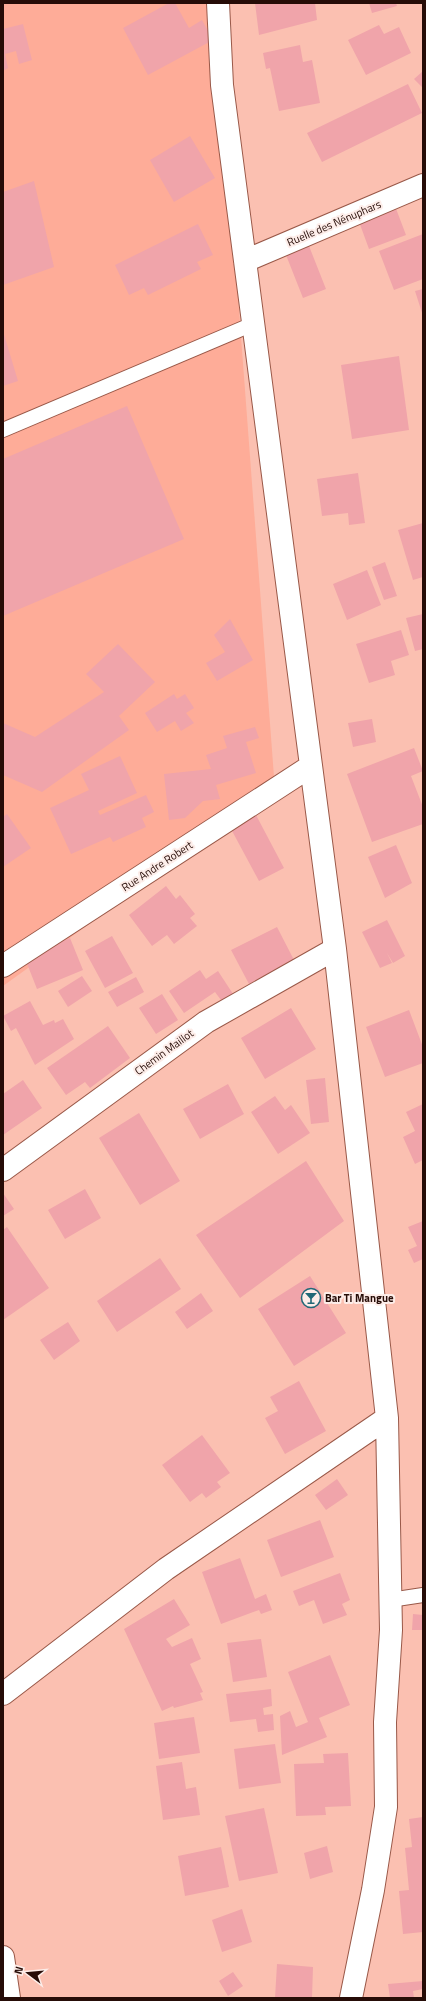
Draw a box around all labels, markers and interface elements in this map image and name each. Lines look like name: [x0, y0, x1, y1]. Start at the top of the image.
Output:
street label: Ruelle des Nénuphars: [284, 196, 384, 250]
street label: Rue Andre Robert: [118, 837, 196, 895]
street label: Chemin Maillot: [131, 1025, 197, 1079]
bar icon: Bar Ti Mangue: [300, 1287, 322, 1309]
place label: Bar Ti Mangue: [325, 1290, 394, 1306]
north arrow: [8, 1953, 48, 1993]
text: N: [10, 1964, 27, 1976]

